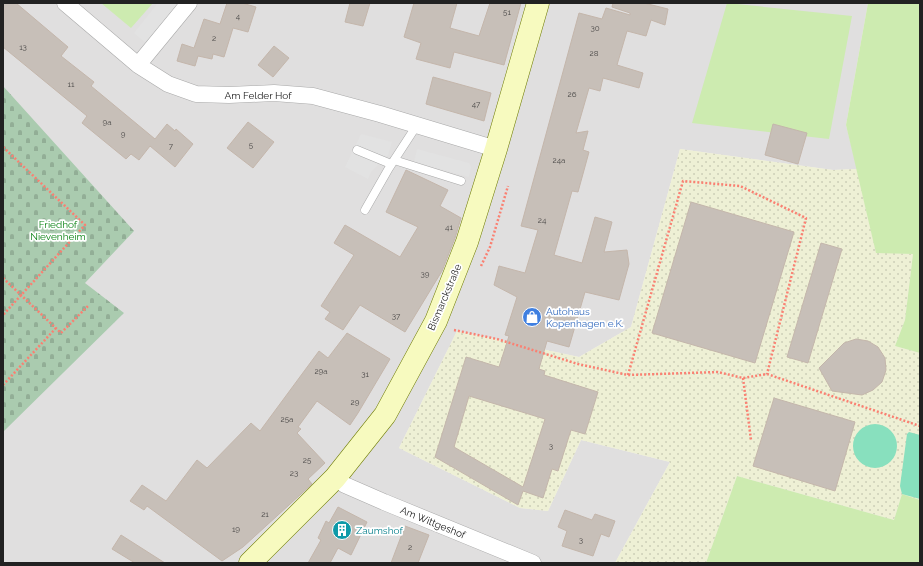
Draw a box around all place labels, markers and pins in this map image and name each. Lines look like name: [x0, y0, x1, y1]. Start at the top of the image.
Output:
shop icon: Autohaus Kopenhagen e.K.: [521, 306, 543, 328]
place label: Autohaus Kopenhagen e.K.: [546, 306, 624, 329]
building icon: Zaumshof: [331, 519, 353, 541]
place label: Zaumshof: [356, 525, 403, 536]

